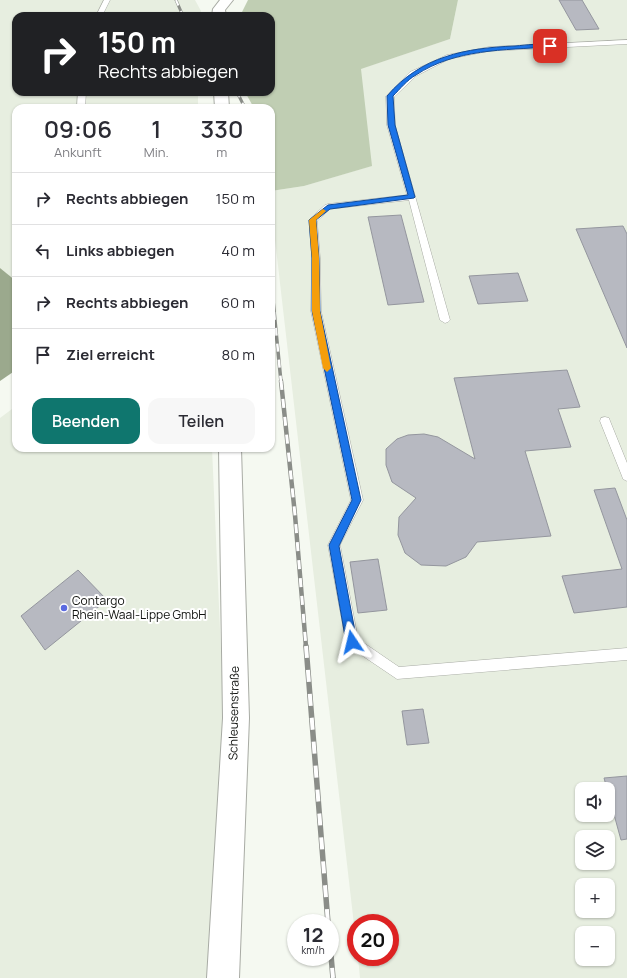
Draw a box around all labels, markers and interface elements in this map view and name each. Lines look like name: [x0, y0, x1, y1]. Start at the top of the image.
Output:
text: 150 m: [98, 23, 176, 61]
icon: right: [32, 28, 84, 80]
pin: [533, 29, 567, 63]
icon: arrive: [539, 35, 561, 57]
text: Rechts abbiegen: [98, 59, 238, 83]
text: 09:06: [44, 112, 112, 145]
text: 1: [151, 112, 161, 145]
text: 330: [200, 112, 243, 145]
text: Ankunft: [54, 143, 102, 161]
text: Min.: [144, 143, 169, 161]
text: m: [216, 143, 227, 161]
icon: right: [32, 188, 54, 210]
text: Rechts abbiegen: [66, 188, 188, 209]
text: 150 m: [216, 188, 255, 209]
icon: left: [32, 240, 54, 262]
text: Links abbiegen: [66, 240, 174, 261]
text: 40 m: [221, 240, 255, 261]
icon: right: [32, 292, 54, 314]
text: Rechts abbiegen: [66, 292, 188, 313]
text: 60 m: [221, 292, 255, 313]
icon: arrive: [32, 344, 54, 366]
text: Ziel erreicht: [66, 344, 155, 365]
text: 80 m: [221, 344, 255, 365]
button: Beenden: [32, 398, 140, 444]
button: Teilen: [148, 398, 255, 444]
place label: Contargo Rhein-Waal-Lippe GmbH: [72, 592, 207, 623]
marker: Contargo Rhein-Waal-Lippe GmbH: [59, 603, 69, 613]
position arrow: [331, 621, 373, 663]
street label: Schleusenstraße: [224, 666, 243, 760]
map controls: [575, 782, 615, 966]
button: sound: [575, 782, 615, 822]
button: layers: [575, 830, 615, 870]
button: +: [575, 878, 615, 918]
speed limit sign: 20: [347, 914, 399, 966]
text: 12: [303, 921, 323, 948]
button: −: [575, 926, 615, 966]
text: km/h: [301, 943, 325, 957]

